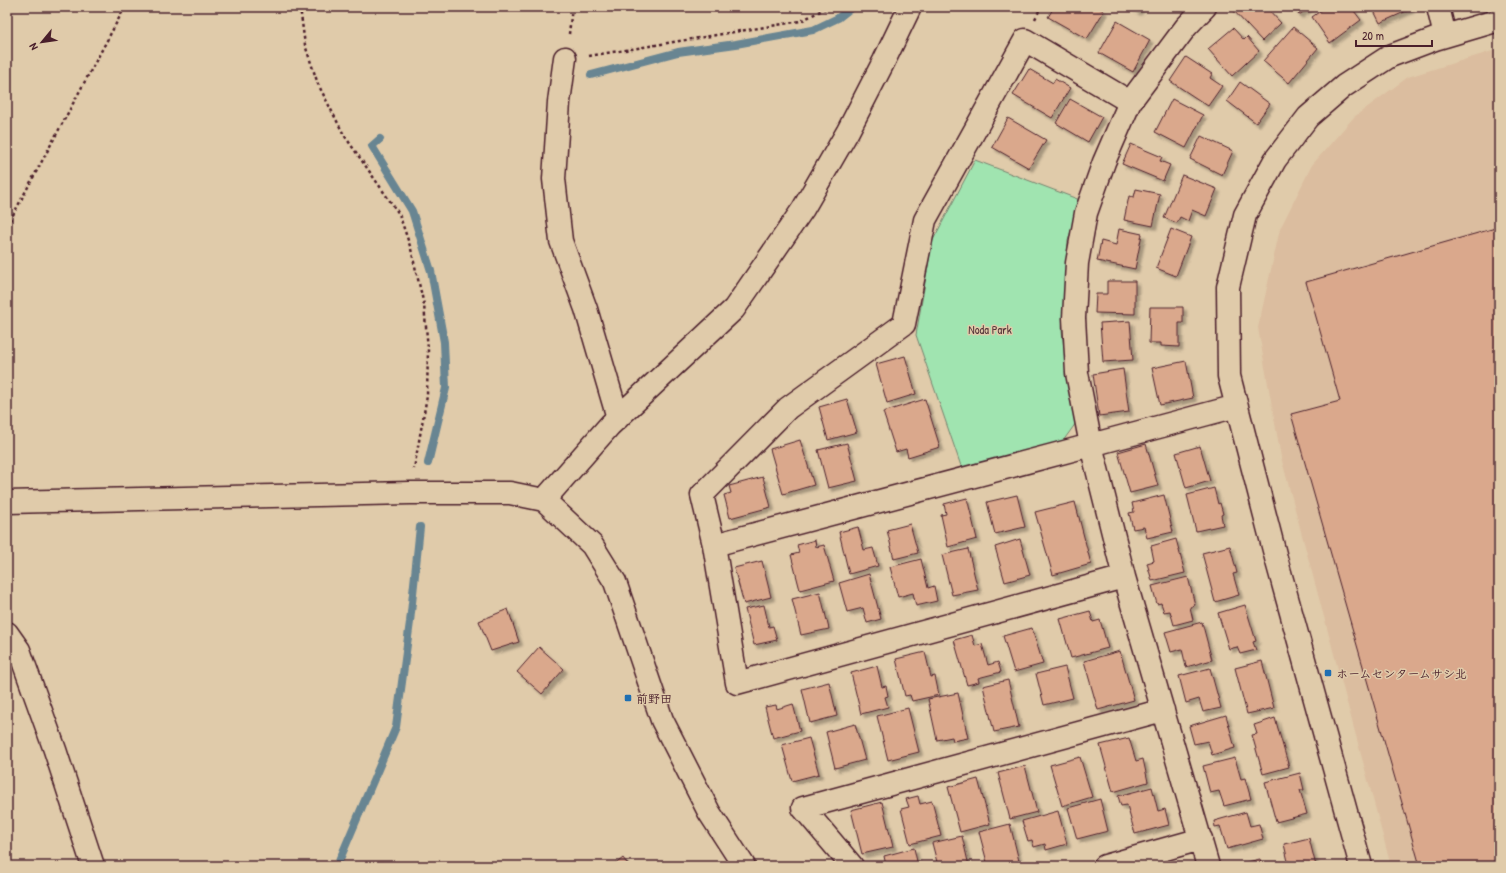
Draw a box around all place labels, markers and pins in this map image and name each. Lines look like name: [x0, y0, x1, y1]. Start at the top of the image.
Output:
place label: ホームセンタームサシ北: [1336, 665, 1467, 682]
marker: ホームセンタームサシ北: [1323, 668, 1333, 678]
place label: 前野田: [636, 690, 672, 707]
marker: 前野田: [623, 693, 633, 703]

